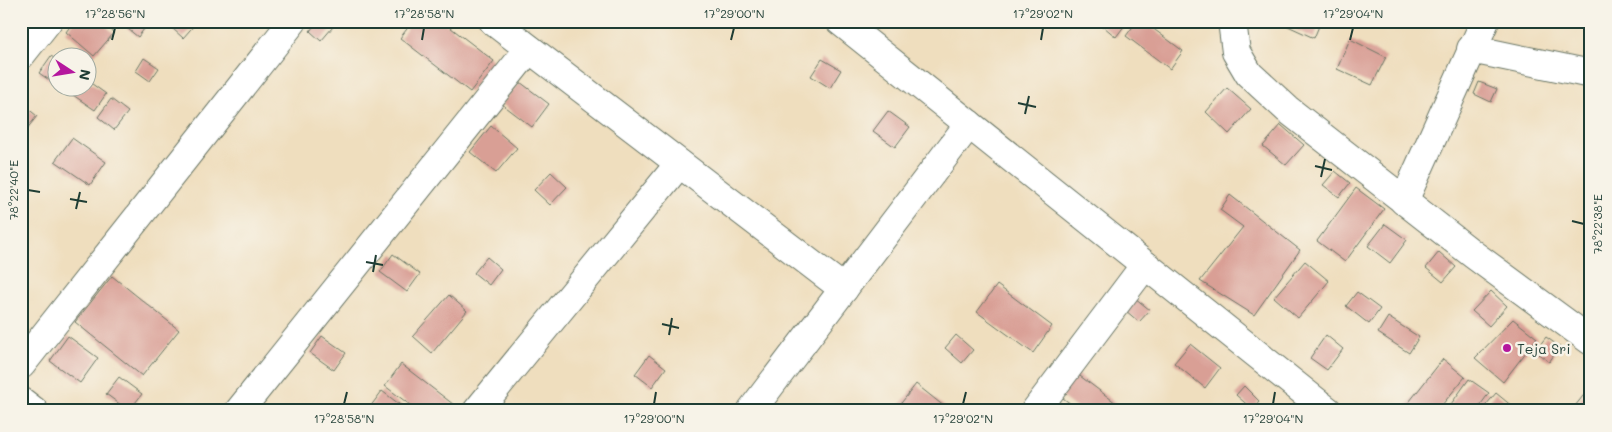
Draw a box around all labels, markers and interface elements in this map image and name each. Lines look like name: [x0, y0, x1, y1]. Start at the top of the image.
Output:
text: 17°28'56"N: [85, 5, 145, 21]
text: 17°28'58"N: [394, 5, 454, 21]
text: 17°29'00"N: [704, 5, 765, 21]
text: 17°29'02"N: [1013, 5, 1073, 21]
text: 17°29'04"N: [1323, 5, 1383, 21]
north arrow: [48, 48, 98, 98]
text: N: [75, 68, 96, 82]
text: 78°22'40"E: [5, 160, 21, 220]
text: 78°22'38"E: [1589, 194, 1605, 254]
place label: Teja Sri: [1517, 339, 1571, 358]
marker: Teja Sri: [1501, 342, 1513, 354]
text: 17°28'58"N: [314, 410, 374, 426]
text: 17°29'00"N: [624, 410, 685, 426]
text: 17°29'02"N: [933, 410, 993, 426]
text: 17°29'04"N: [1243, 410, 1303, 426]

